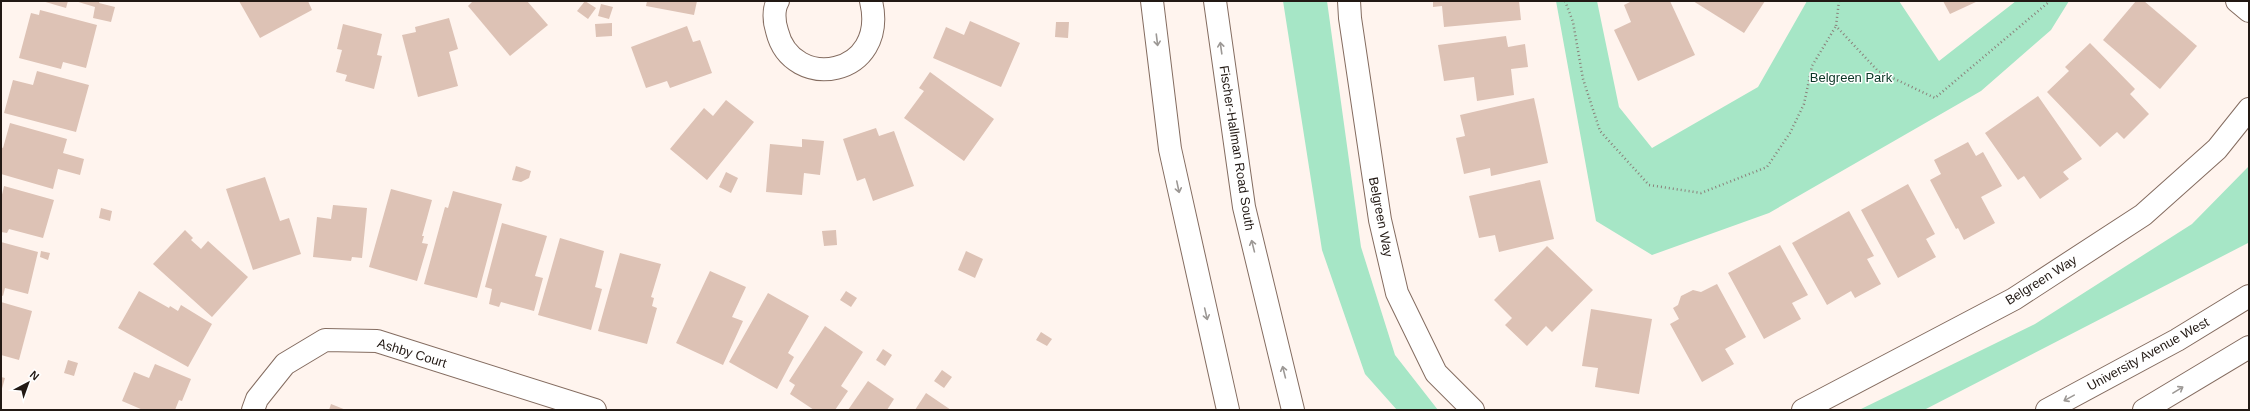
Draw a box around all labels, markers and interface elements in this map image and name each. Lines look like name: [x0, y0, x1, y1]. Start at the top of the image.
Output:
one-way arrow: [1153, 33, 1160, 46]
one-way arrow: [1217, 42, 1225, 55]
street label: Fischer-Hallman Road South: [1217, 64, 1257, 232]
park label: Belgreen Park: [1810, 70, 1893, 85]
street label: Belgreen Way: [1366, 176, 1396, 259]
one-way arrow: [1174, 180, 1182, 193]
one-way arrow: [1249, 239, 1257, 252]
street label: Belgreen Way: [2003, 252, 2080, 308]
one-way arrow: [1202, 307, 1210, 320]
street label: University Avenue West: [2085, 314, 2212, 394]
street label: Ashby Court: [376, 335, 449, 371]
north arrow: [8, 363, 48, 403]
one-way arrow: [1279, 366, 1287, 379]
text: N: [28, 368, 42, 383]
one-way arrow: [2172, 386, 2183, 394]
one-way arrow: [2063, 395, 2075, 402]

